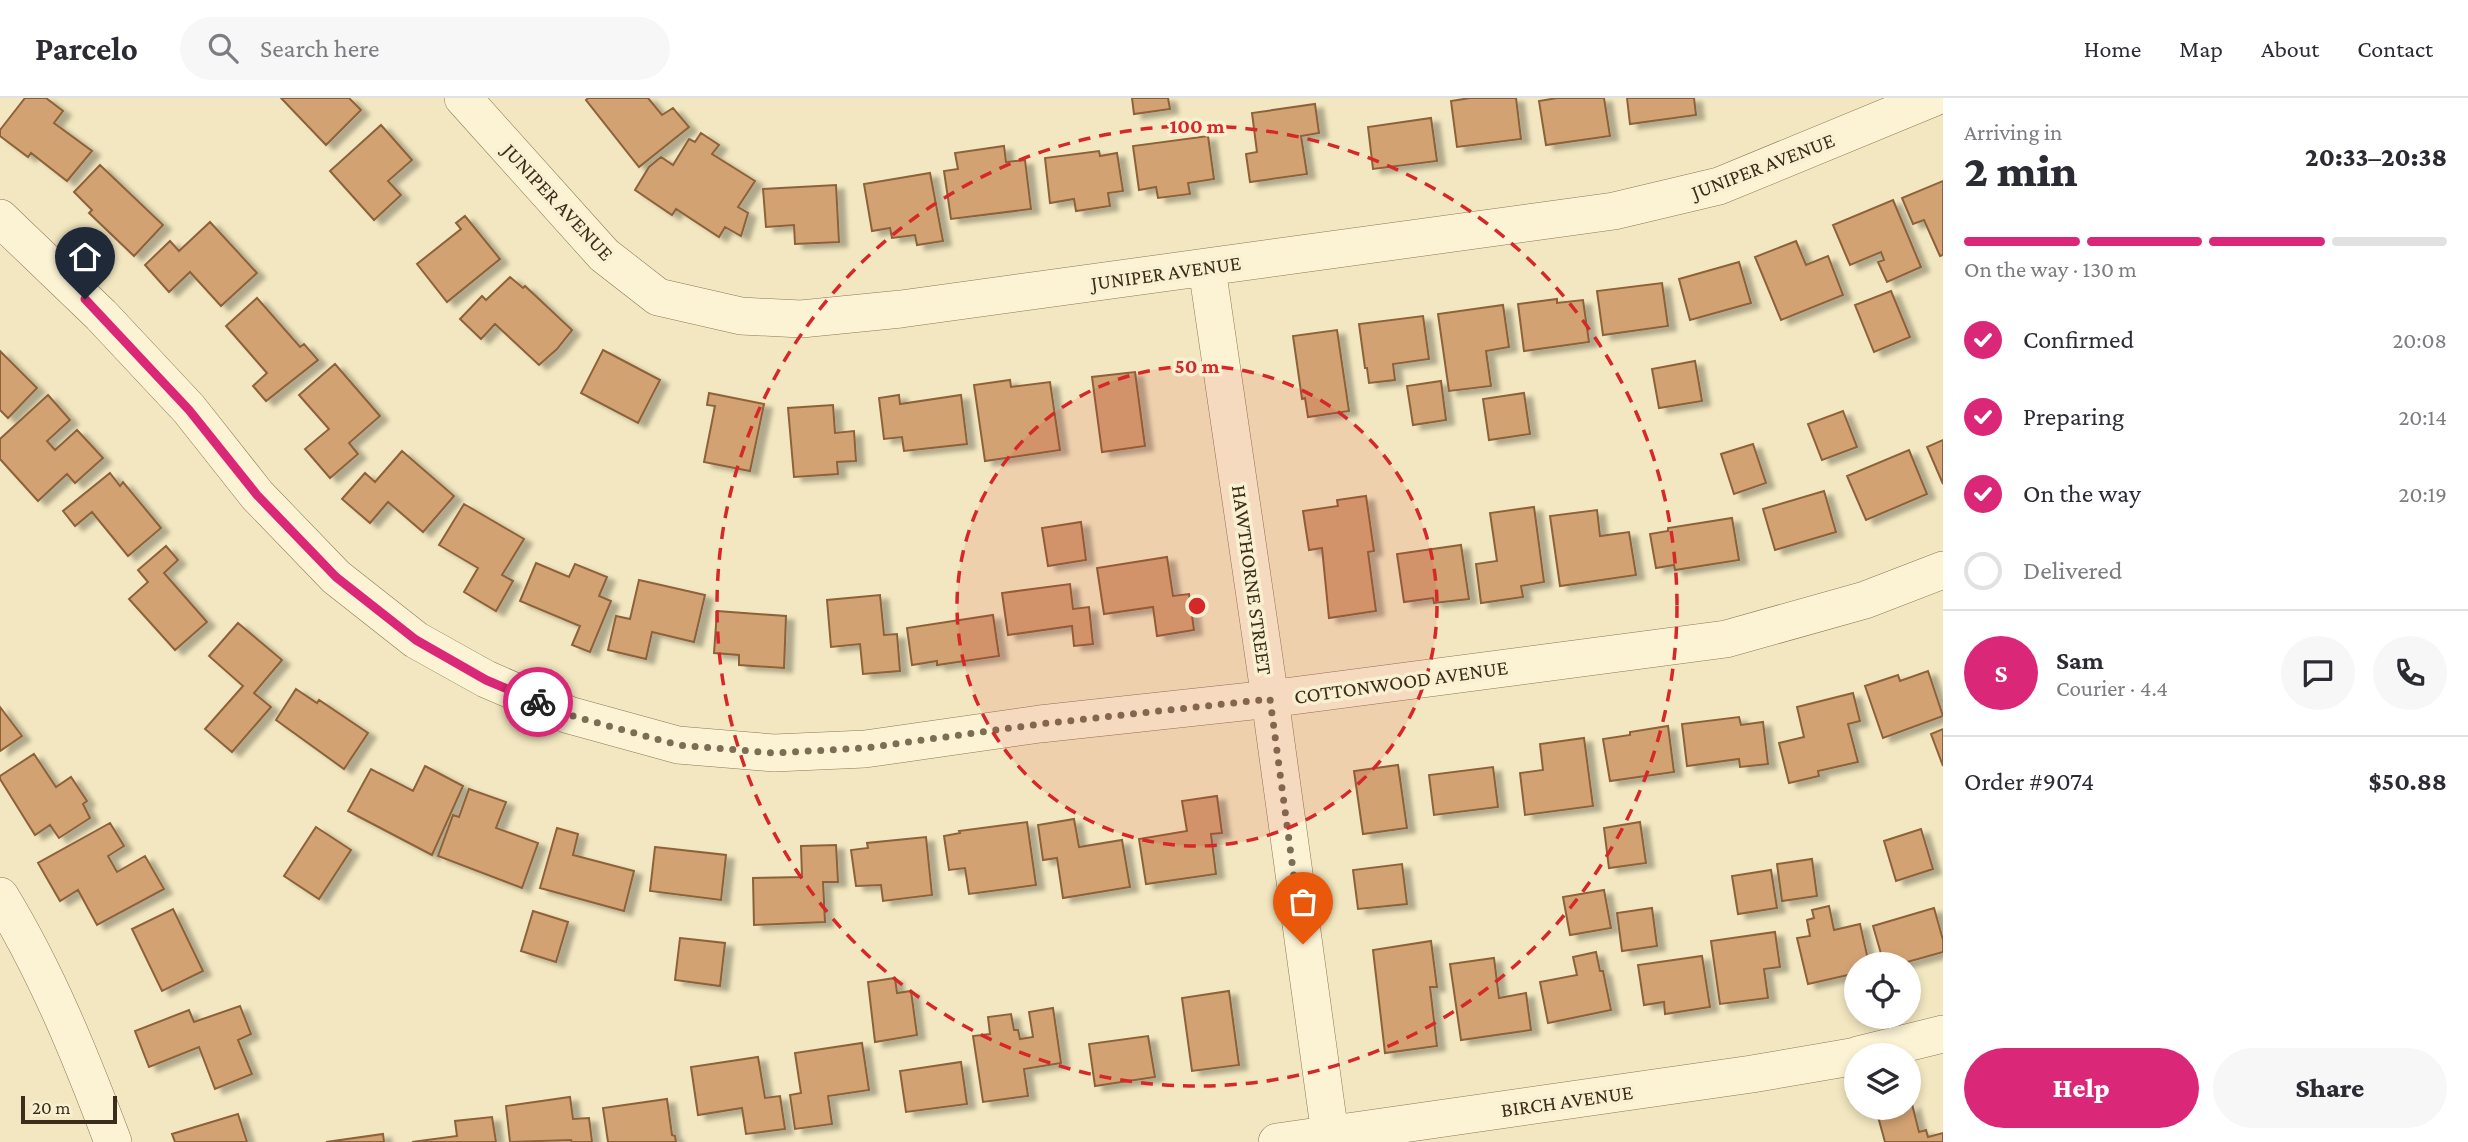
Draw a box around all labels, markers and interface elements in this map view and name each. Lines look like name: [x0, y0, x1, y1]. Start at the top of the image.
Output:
search box: [180, 17, 670, 80]
icon: search: [204, 29, 242, 67]
text: Parcelo: [35, 30, 138, 67]
text: Search here: [260, 34, 379, 63]
text: Home: [2084, 35, 2141, 62]
text: Map: [2179, 35, 2223, 62]
text: About: [2261, 35, 2319, 62]
text: Contact: [2357, 35, 2433, 62]
text: 100 m: [1169, 114, 1225, 138]
text: Arriving in: [1964, 119, 2062, 145]
street label: JUNIPER AVENUE: [1686, 128, 1838, 205]
street label: JUNIPER AVENUE: [496, 137, 618, 266]
text: 20:33–20:38: [2305, 143, 2447, 172]
text: 2 min: [1964, 145, 2078, 196]
pin: [55, 227, 115, 299]
icon: home: [66, 238, 104, 276]
street label: JUNIPER AVENUE: [1087, 251, 1243, 296]
text: On the way · 130 m: [1964, 256, 2137, 282]
icon: check: [1964, 321, 2002, 359]
text: Confirmed: [2023, 325, 2134, 354]
text: 20:08: [2392, 327, 2447, 353]
text: 50 m: [1175, 354, 1220, 378]
icon: check: [1964, 398, 2002, 436]
text: Preparing: [2023, 402, 2124, 431]
text: 20:14: [2398, 404, 2447, 430]
icon: check: [1964, 475, 2002, 513]
text: On the way: [2023, 479, 2141, 508]
text: 20:19: [2398, 481, 2447, 507]
street label: HAWTHORNE STREET: [1227, 483, 1277, 677]
text: Delivered: [2023, 556, 2122, 585]
centre of rings: [1185, 594, 1209, 618]
button: chat: [2281, 636, 2355, 710]
button: phone: [2373, 636, 2447, 710]
text: Sam: [2056, 646, 2104, 675]
street label: COTTONWOOD AVENUE: [1293, 655, 1509, 709]
text: S: [1995, 659, 2008, 688]
courier: [503, 667, 573, 737]
text: Courier · 4.4: [2056, 675, 2168, 701]
icon: bike: [519, 683, 557, 721]
text: Order #9074: [1964, 767, 2094, 796]
text: $50.88: [2369, 767, 2447, 796]
pin: [1273, 872, 1333, 944]
icon: bag: [1284, 883, 1322, 921]
map controls: [1844, 952, 1921, 1120]
button: locate: [1844, 952, 1921, 1029]
button: layers: [1844, 1043, 1921, 1120]
button: Help: [1964, 1048, 2199, 1128]
button: Share: [2213, 1048, 2447, 1128]
street label: BIRCH AVENUE: [1499, 1080, 1635, 1122]
scale bar: [21, 1093, 117, 1125]
text: 20 m: [32, 1097, 71, 1118]

